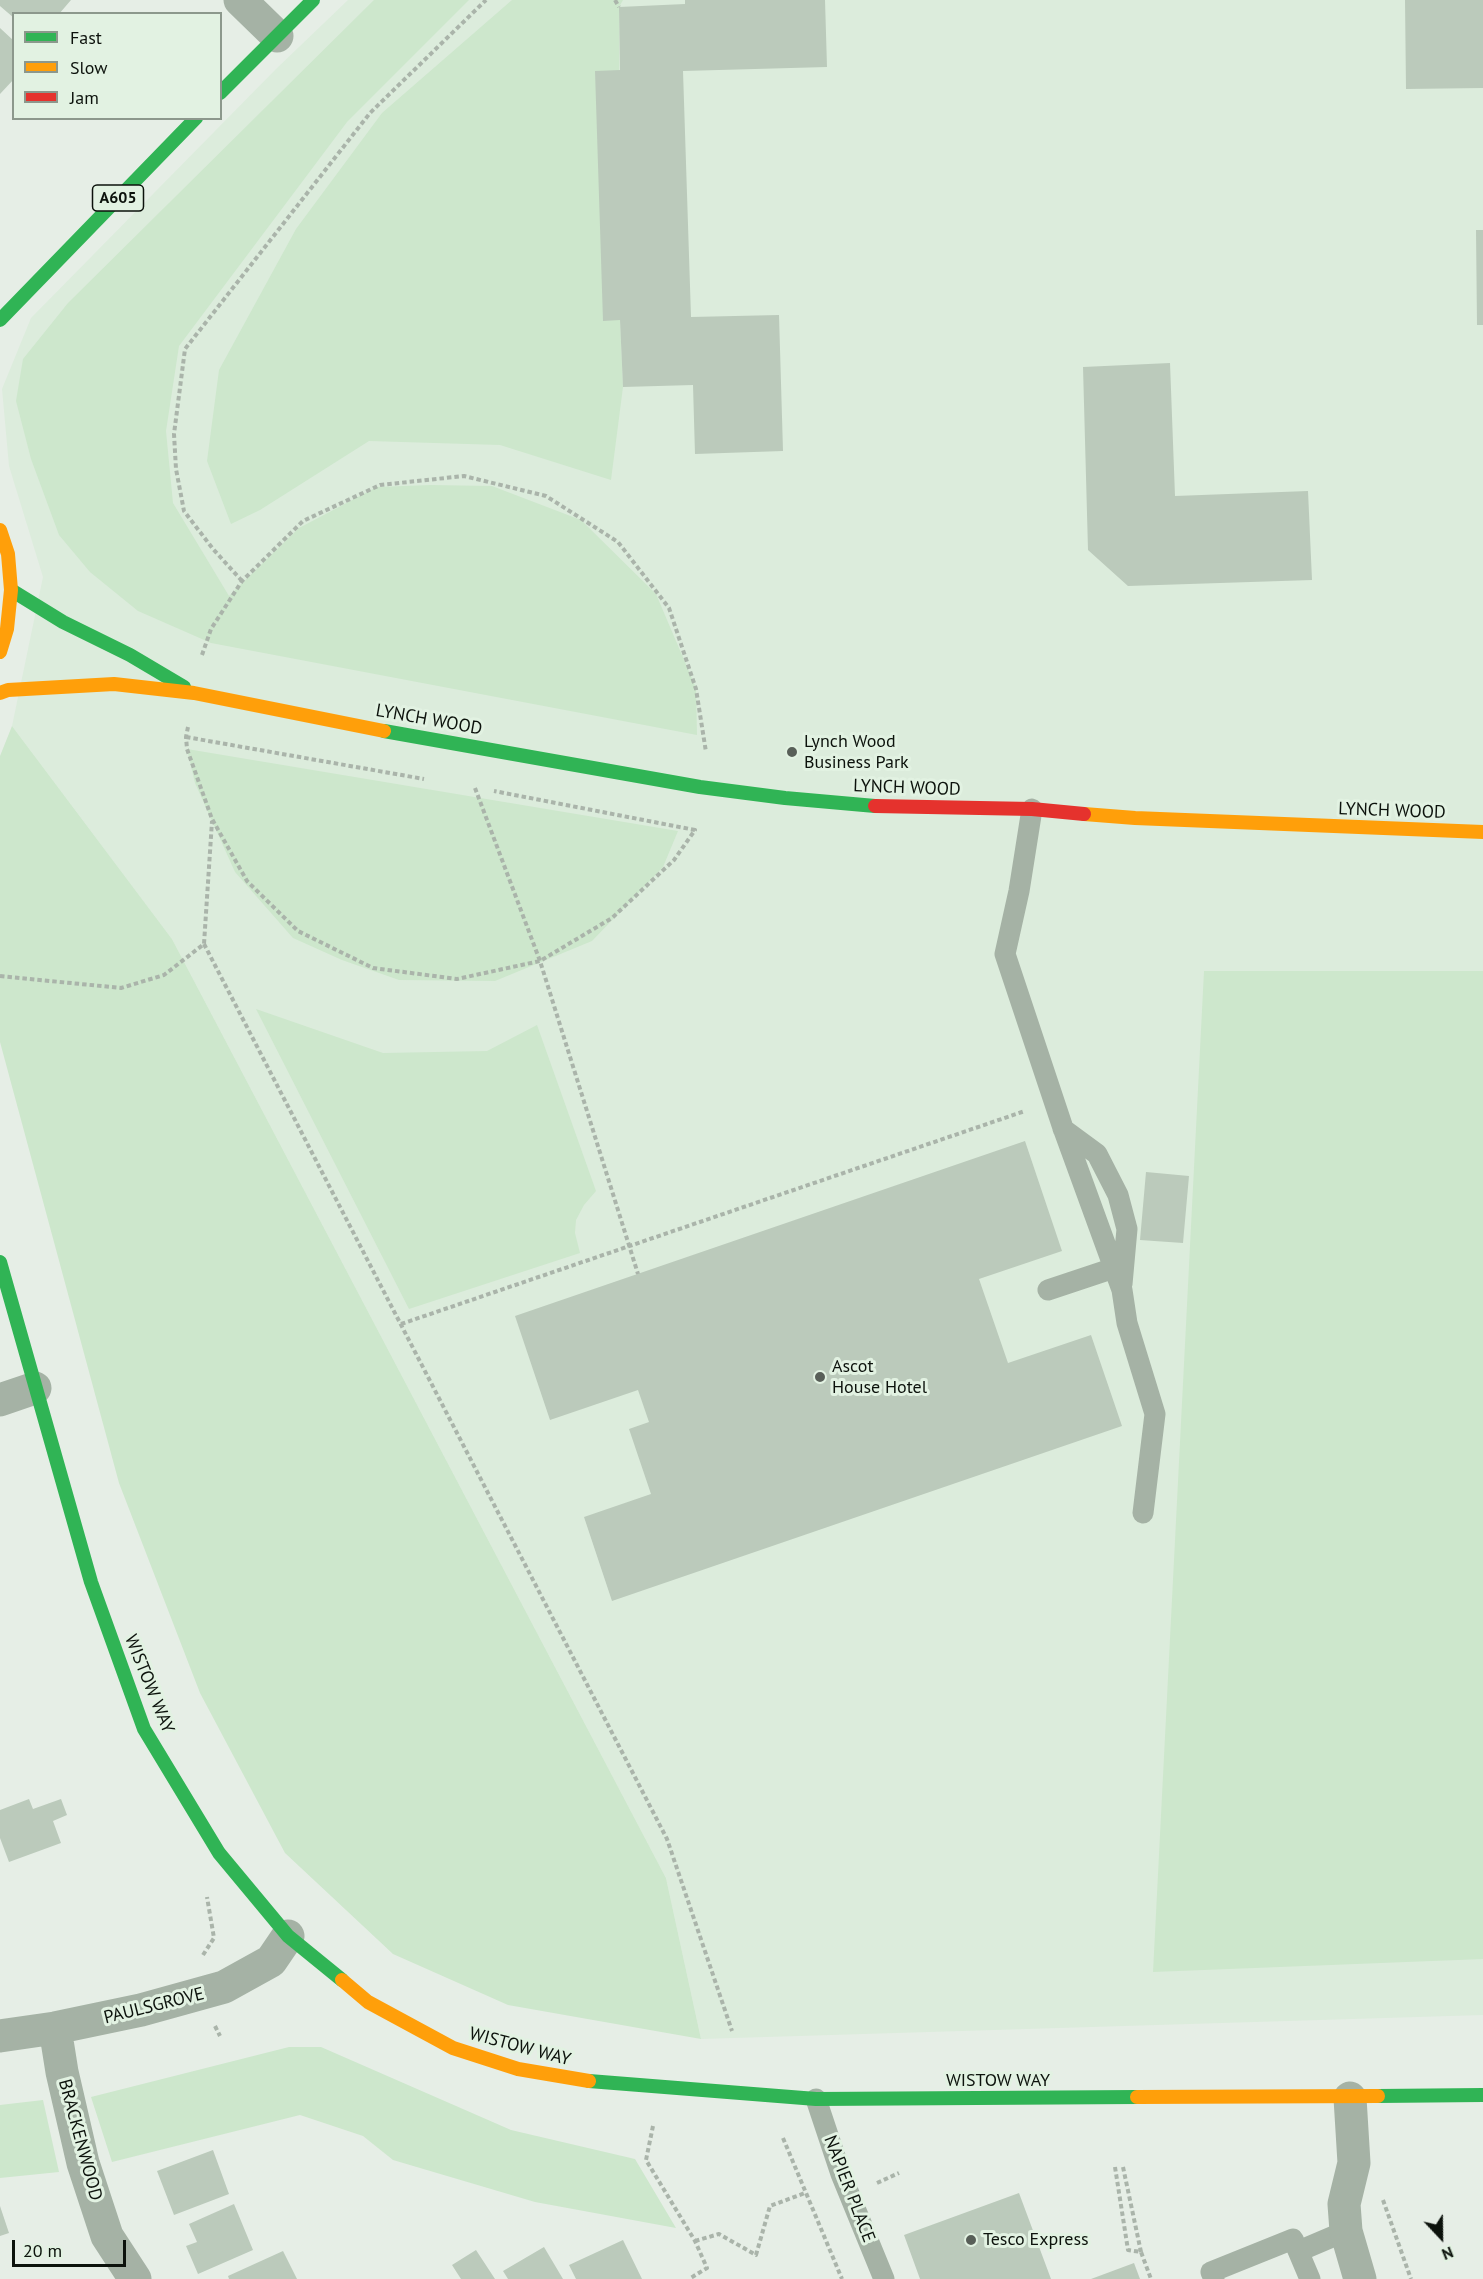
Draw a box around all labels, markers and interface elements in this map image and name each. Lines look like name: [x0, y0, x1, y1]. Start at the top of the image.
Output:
legend: [12, 12, 222, 120]
text: Fast: [70, 26, 102, 49]
text: Slow: [70, 56, 108, 79]
text: Jam: [70, 86, 99, 109]
road number: A605: [92, 185, 144, 211]
street label: LYNCH WOOD: [374, 700, 484, 740]
place label: Lynch Wood Business Park: [804, 731, 909, 774]
marker: Lynch Wood Business Park: [785, 745, 799, 759]
street label: LYNCH WOOD: [853, 775, 961, 801]
street label: LYNCH WOOD: [1338, 798, 1446, 824]
place label: Ascot House Hotel: [832, 1356, 927, 1398]
marker: Ascot House Hotel: [813, 1370, 827, 1384]
street label: WISTOW WAY: [119, 1632, 179, 1736]
street label: PAULSGROVE: [102, 1983, 206, 2029]
street label: WISTOW WAY: [467, 2023, 573, 2071]
street label: WISTOW WAY: [946, 2070, 1050, 2092]
street label: BRACKENWOOD: [53, 2077, 107, 2203]
street label: NAPIER PLACE: [819, 2133, 879, 2245]
north arrow: [1411, 2207, 1471, 2267]
scale bar: [15, 2228, 129, 2266]
place label: Tesco Express: [983, 2229, 1089, 2251]
marker: Tesco Express: [964, 2233, 978, 2247]
text: 20 m: [23, 2239, 62, 2262]
text: N: [1439, 2242, 1456, 2265]

